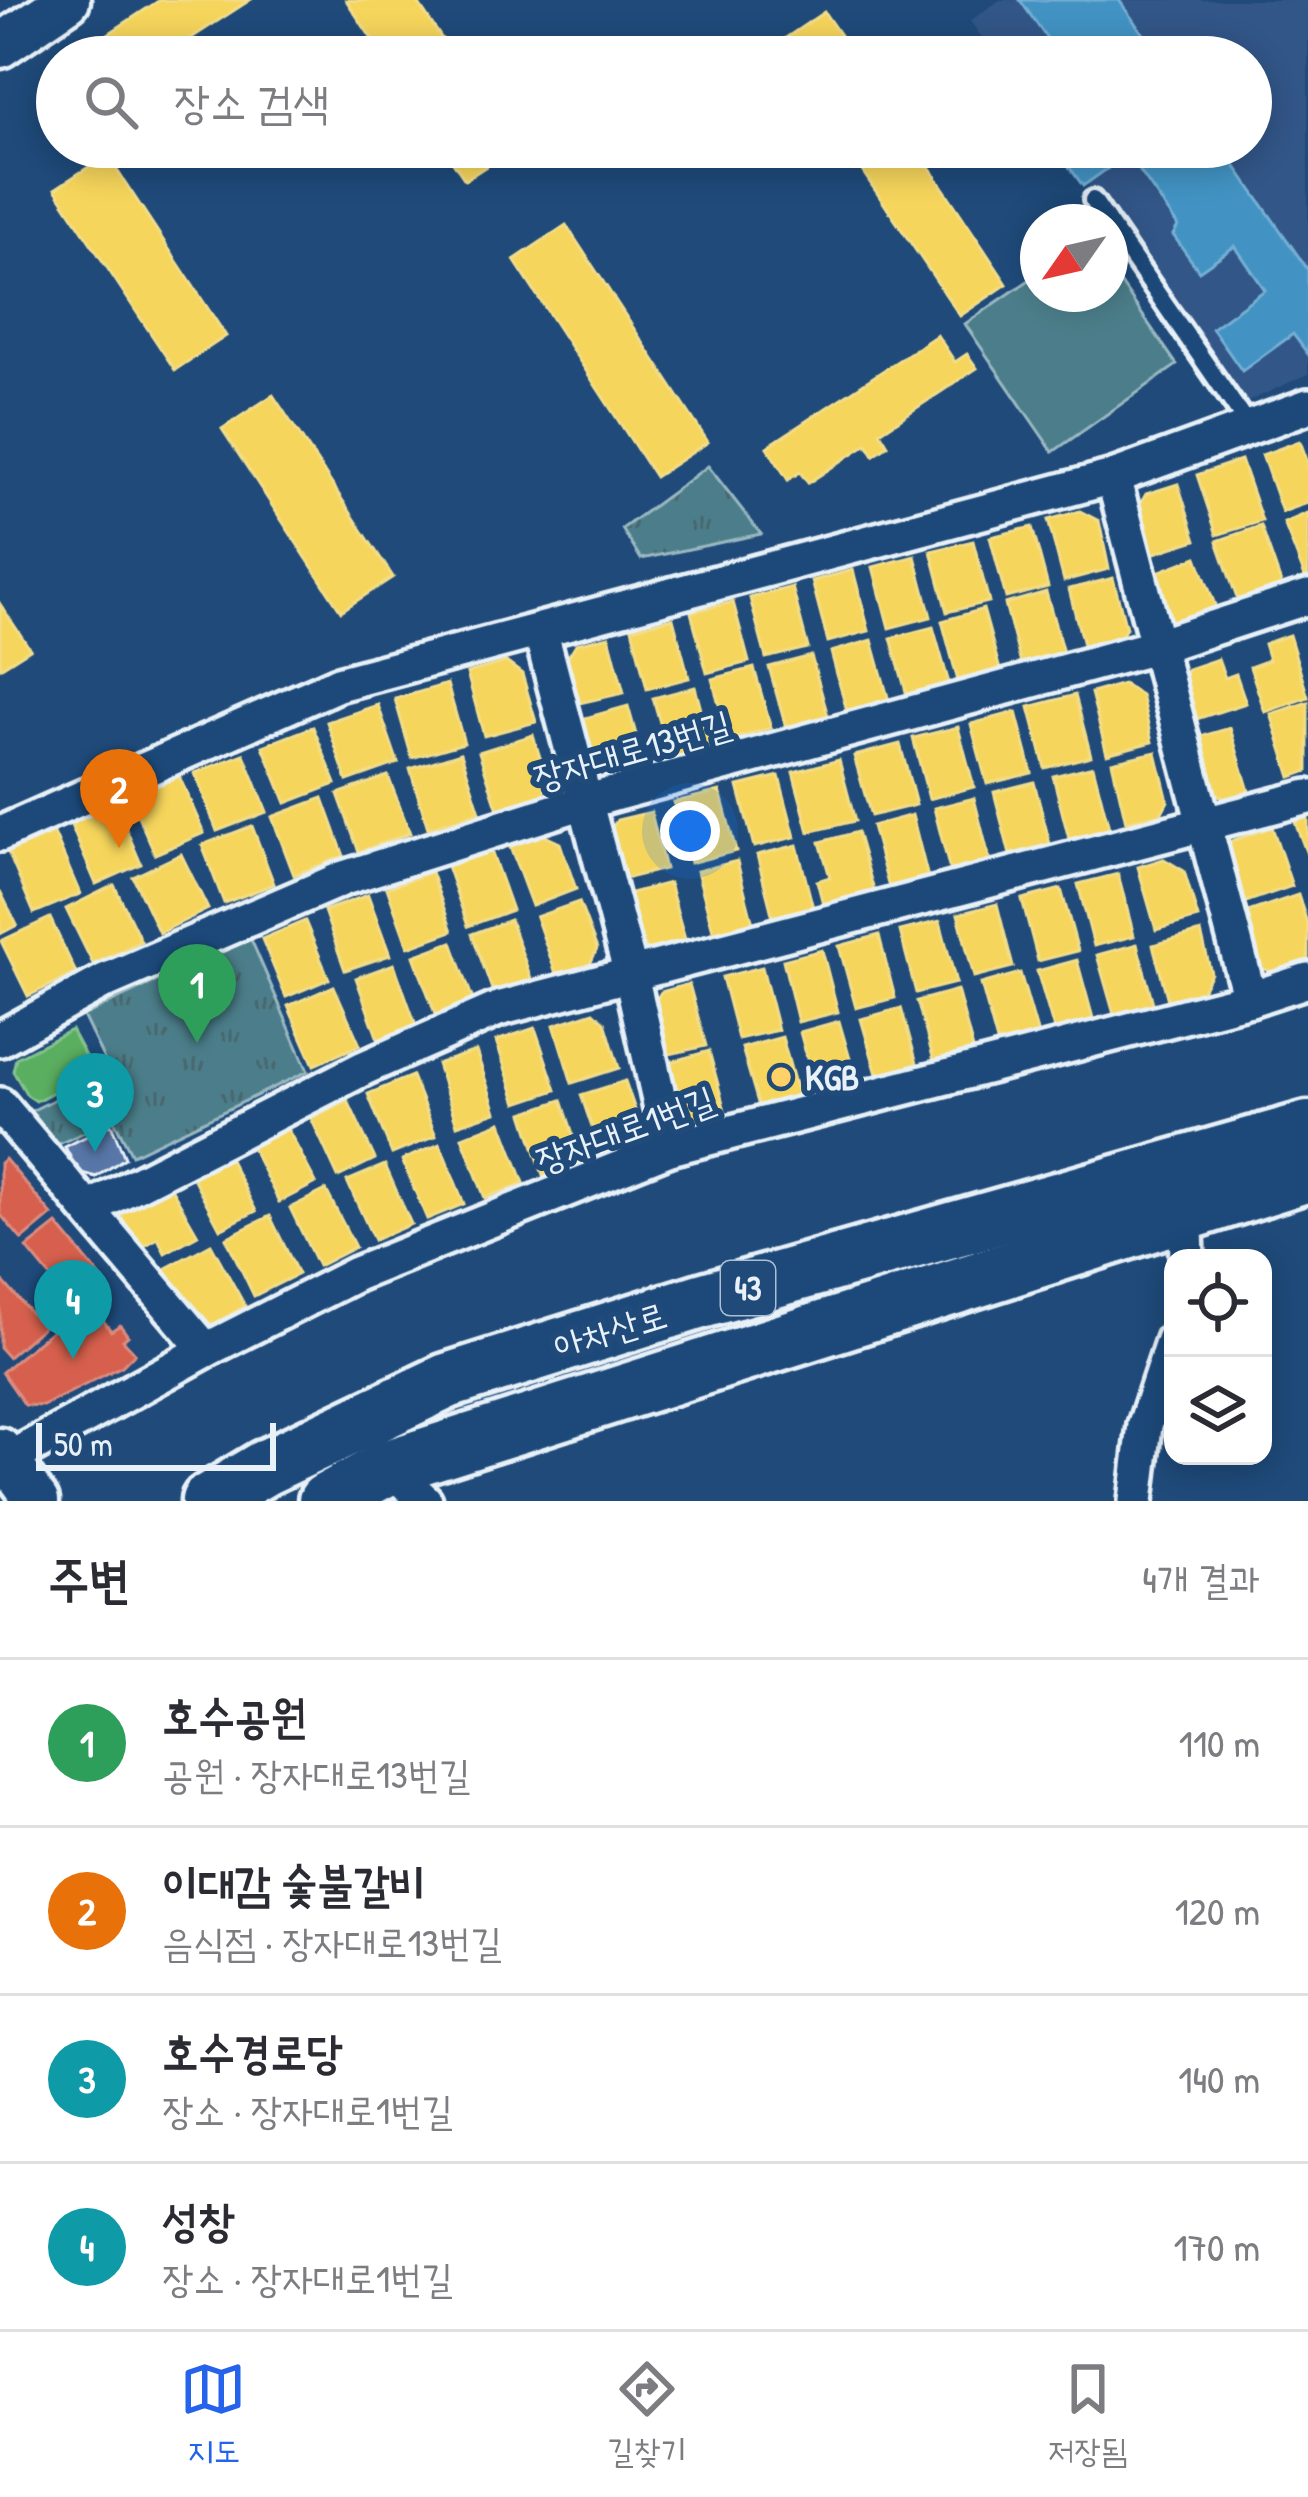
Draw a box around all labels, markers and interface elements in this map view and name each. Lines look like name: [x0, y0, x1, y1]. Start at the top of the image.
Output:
search box: [36, 36, 1272, 168]
icon: search: [78, 69, 144, 135]
text: 장소 검색: [174, 71, 329, 132]
north arrow: [1020, 204, 1128, 312]
street label: 장자대로13번길: [528, 698, 736, 801]
pin: 2: [80, 749, 158, 848]
your location: [660, 801, 720, 861]
pin: 1: [158, 944, 236, 1043]
place label: KGB: [805, 1052, 859, 1101]
pin: 3: [56, 1053, 134, 1152]
marker: KGB: [768, 1064, 794, 1090]
street label: 장자대로1번길: [529, 1074, 721, 1184]
map controls: [1164, 1249, 1272, 1465]
button: locate: [1164, 1249, 1272, 1357]
pin: 4: [34, 1260, 112, 1359]
road number: 43: [721, 1261, 775, 1315]
street label: 아차산로: [547, 1289, 672, 1370]
button: layers: [1164, 1357, 1272, 1465]
scale bar: [36, 1417, 276, 1470]
text: 50 m: [54, 1422, 113, 1466]
text: 주변: [48, 1544, 130, 1613]
text: 4개 결과: [1142, 1552, 1260, 1605]
text: 호수공원: [162, 1685, 307, 1746]
text: 1: [80, 1716, 94, 1769]
text: 110 m: [1179, 1716, 1260, 1769]
text: 공원 · 장자대로13번길: [162, 1747, 470, 1800]
text: 이대감 숯불갈비: [162, 1853, 426, 1914]
text: 2: [78, 1884, 96, 1937]
text: 120 m: [1175, 1884, 1260, 1937]
text: 음식점 · 장자대로13번길: [162, 1915, 502, 1968]
text: 호수경로당: [162, 2021, 343, 2082]
text: 3: [78, 2052, 96, 2105]
text: 140 m: [1178, 2052, 1260, 2105]
text: 장소 · 장자대로1번길: [162, 2083, 453, 2136]
text: 성창: [162, 2189, 234, 2250]
text: 4: [80, 2220, 94, 2273]
text: 170 m: [1174, 2220, 1260, 2273]
text: 장소 · 장자대로1번길: [162, 2251, 453, 2304]
tab: 지도: [180, 2356, 246, 2473]
tab: 길찾기: [607, 2356, 687, 2473]
tab: 저장됨: [1048, 2356, 1128, 2473]

